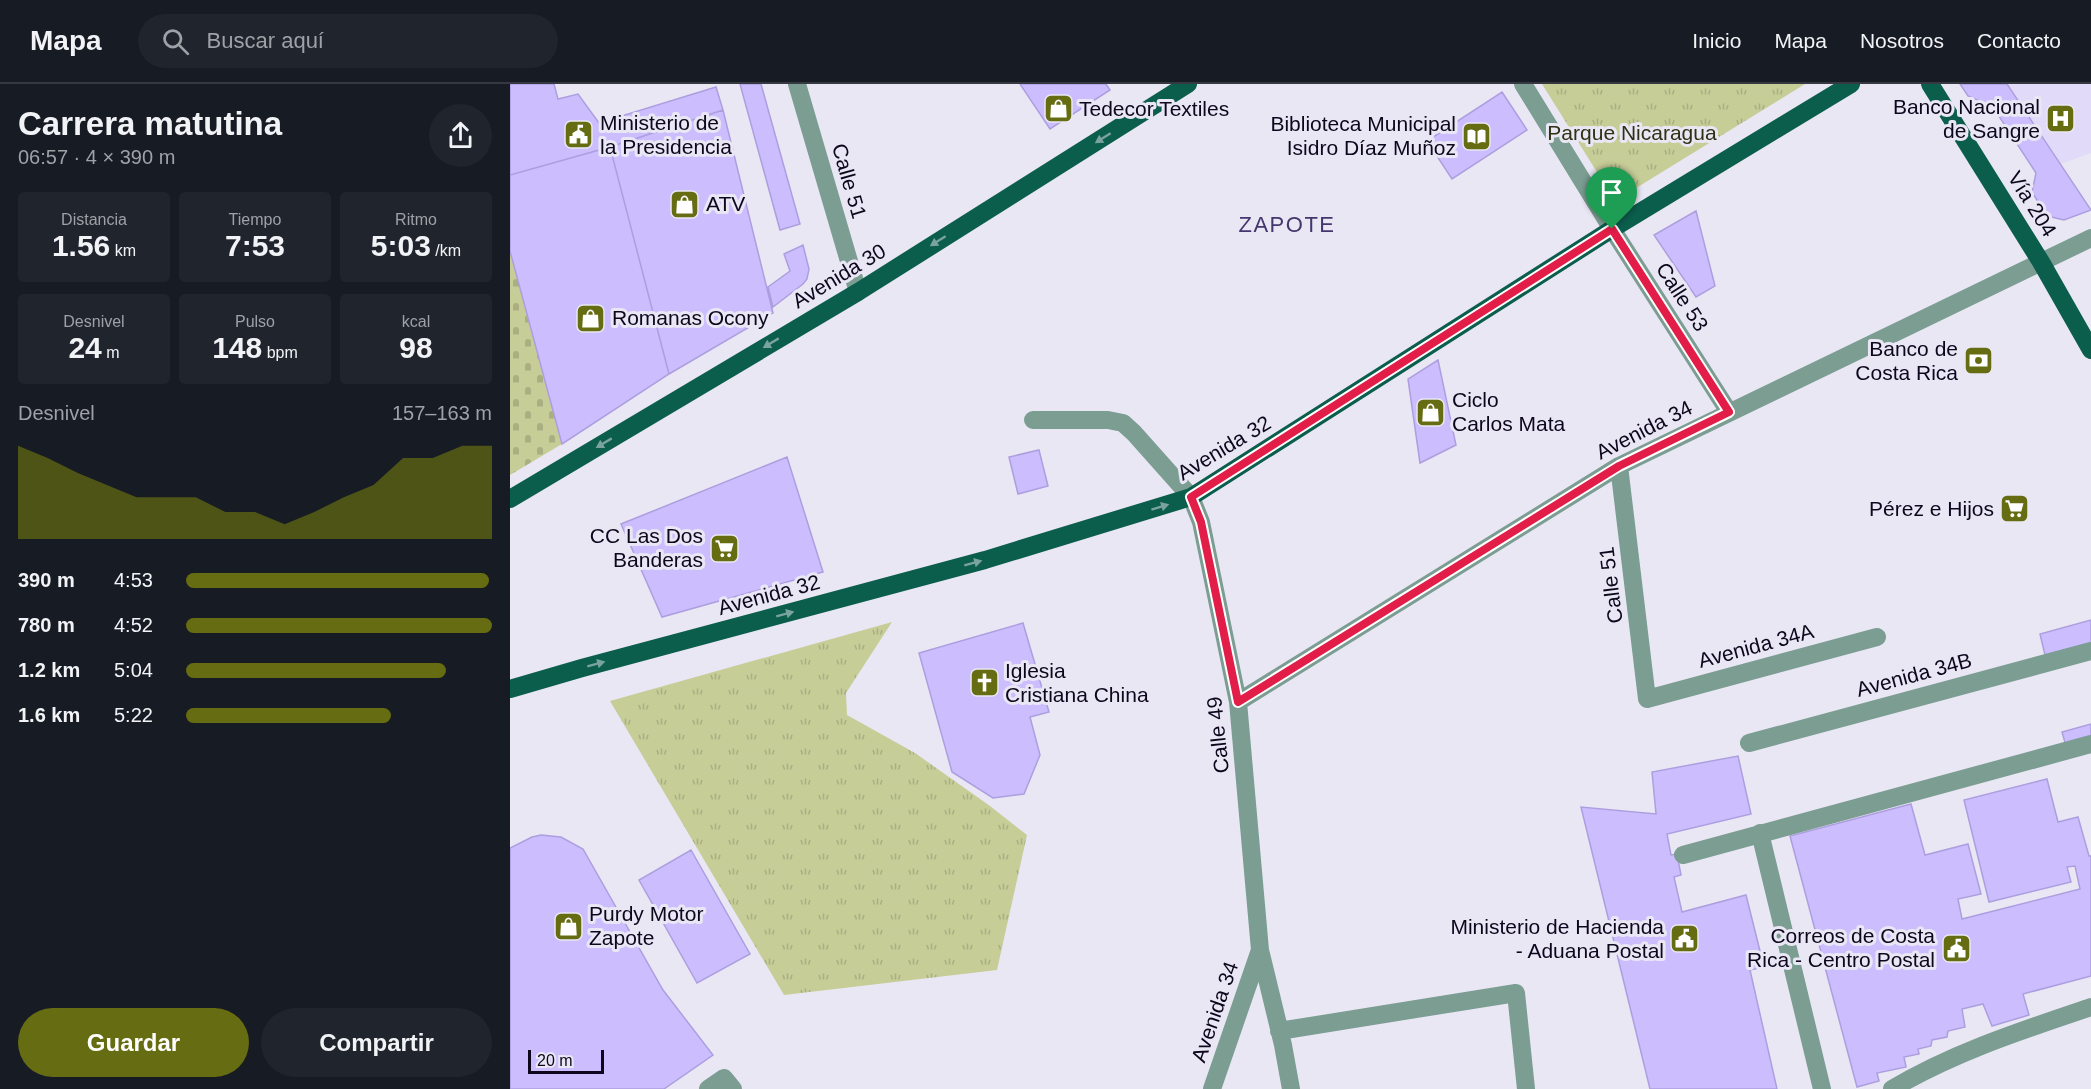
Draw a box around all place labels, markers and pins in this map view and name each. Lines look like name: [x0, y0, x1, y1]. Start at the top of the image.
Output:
shop icon: Tedecor Textiles: [1042, 93, 1074, 125]
place label: Banco Nacional de Sangre: [1893, 95, 2040, 142]
place label: Tedecor Textiles: [1079, 97, 1229, 120]
hospital icon: Banco Nacional de Sangre: [2045, 103, 2077, 135]
place label: Ministerio de la Presidencia: [600, 111, 732, 158]
place label: Biblioteca Municipal Isidro Díaz Muñoz: [1270, 112, 1456, 159]
public building icon: Ministerio de la Presidencia: [563, 119, 595, 151]
library icon: Biblioteca Municipal Isidro Díaz Muñoz: [1461, 120, 1493, 152]
pin: [1586, 167, 1637, 229]
shop icon: ATV: [669, 188, 701, 220]
place label: ATV: [706, 192, 745, 215]
shop icon: Romanas Ocony: [575, 302, 607, 334]
place label: Romanas Ocony: [612, 306, 769, 329]
place label: Banco de Costa Rica: [1855, 337, 1958, 384]
bank icon: Banco de Costa Rica: [1963, 345, 1995, 377]
place label: Ciclo Carlos Mata: [1452, 388, 1566, 435]
shop icon: Ciclo Carlos Mata: [1415, 396, 1447, 428]
supermarket icon: Pérez e Hijos: [1999, 493, 2031, 525]
place label: Pérez e Hijos: [1869, 497, 1994, 520]
place label: CC Las Dos Banderas: [590, 524, 703, 571]
supermarket icon: CC Las Dos Banderas: [708, 532, 740, 564]
place label: Iglesia Cristiana China: [1005, 659, 1149, 706]
church icon: Iglesia Cristiana China: [968, 667, 1000, 699]
place label: Purdy Motor Zapote: [589, 902, 703, 949]
shop icon: Purdy Motor Zapote: [552, 910, 584, 942]
place label: Ministerio de Hacienda - Aduana Postal: [1450, 915, 1664, 962]
public building icon: Ministerio de Hacienda - Aduana Postal: [1669, 923, 1701, 955]
place label: Correos de Costa Rica - Centro Postal: [1747, 924, 1935, 971]
public building icon: Correos de Costa Rica - Centro Postal: [1940, 932, 1972, 964]

